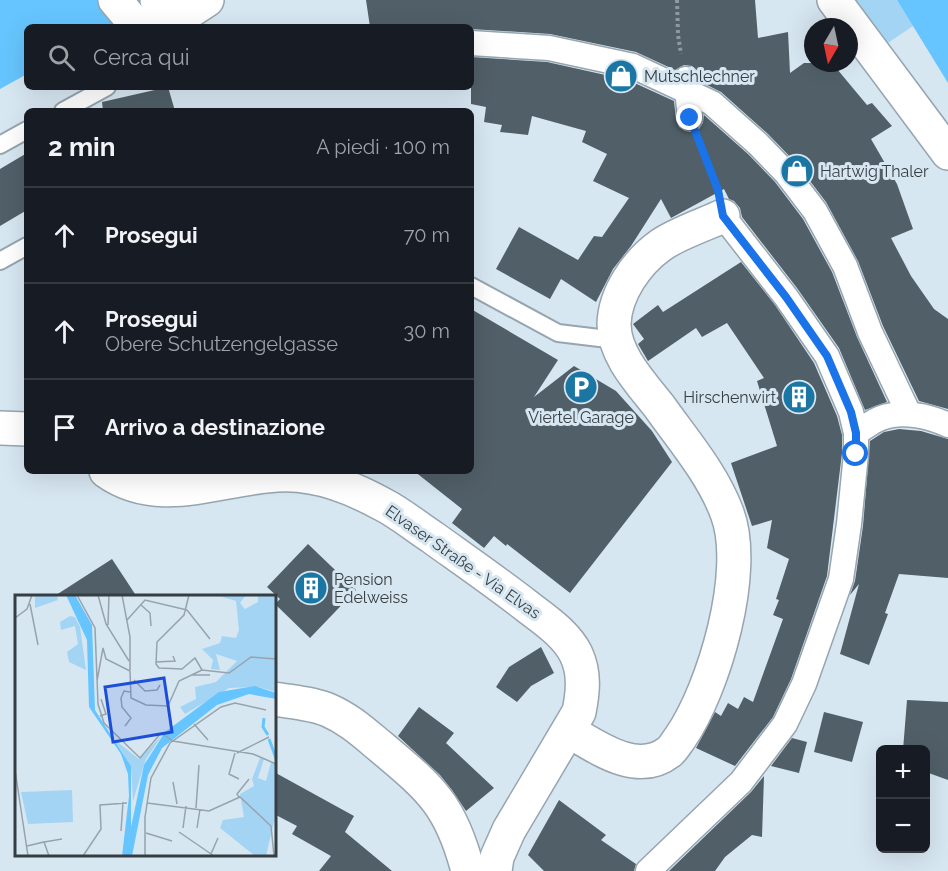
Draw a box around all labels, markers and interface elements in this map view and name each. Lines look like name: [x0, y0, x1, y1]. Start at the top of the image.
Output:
north arrow: [804, 18, 858, 72]
search box: [24, 24, 474, 90]
icon: search: [45, 41, 78, 74]
text: Cerca qui: [93, 44, 190, 70]
shop icon: Mutschlechner: [603, 58, 639, 94]
place label: Mutschlechner: [644, 67, 755, 86]
route end: [676, 104, 702, 130]
text: 2 min: [48, 132, 115, 162]
text: A piedi · 100 m: [316, 135, 450, 159]
shop icon: Hartwig Thaler: [779, 153, 815, 189]
place label: Hartwig Thaler: [820, 162, 929, 181]
icon: ahead: [48, 219, 81, 252]
text: Prosegui: [105, 222, 198, 248]
text: 70 m: [404, 223, 450, 247]
text: Prosegui: [105, 306, 198, 332]
icon: ahead: [48, 315, 81, 348]
text: 30 m: [404, 319, 450, 343]
text: Obere Schutzengelgasse: [105, 332, 338, 356]
parking icon: Viertel Garage: [563, 369, 599, 405]
building icon: Hirschenwirt: [781, 379, 817, 415]
place label: Hirschenwirt: [683, 388, 777, 407]
place label: Viertel Garage: [528, 408, 634, 427]
icon: arrive: [48, 411, 81, 444]
text: Arrivo a destinazione: [105, 414, 325, 440]
route start: [842, 440, 868, 466]
street label: Elvaser Straße - Via Elvas: [382, 501, 544, 623]
building icon: Pension Edelweiss: [293, 570, 329, 606]
place label: Pension Edelweiss: [334, 570, 408, 607]
inset map: [15, 595, 276, 856]
map controls: [876, 745, 930, 853]
button: +: [876, 745, 930, 799]
button: −: [876, 799, 930, 853]

